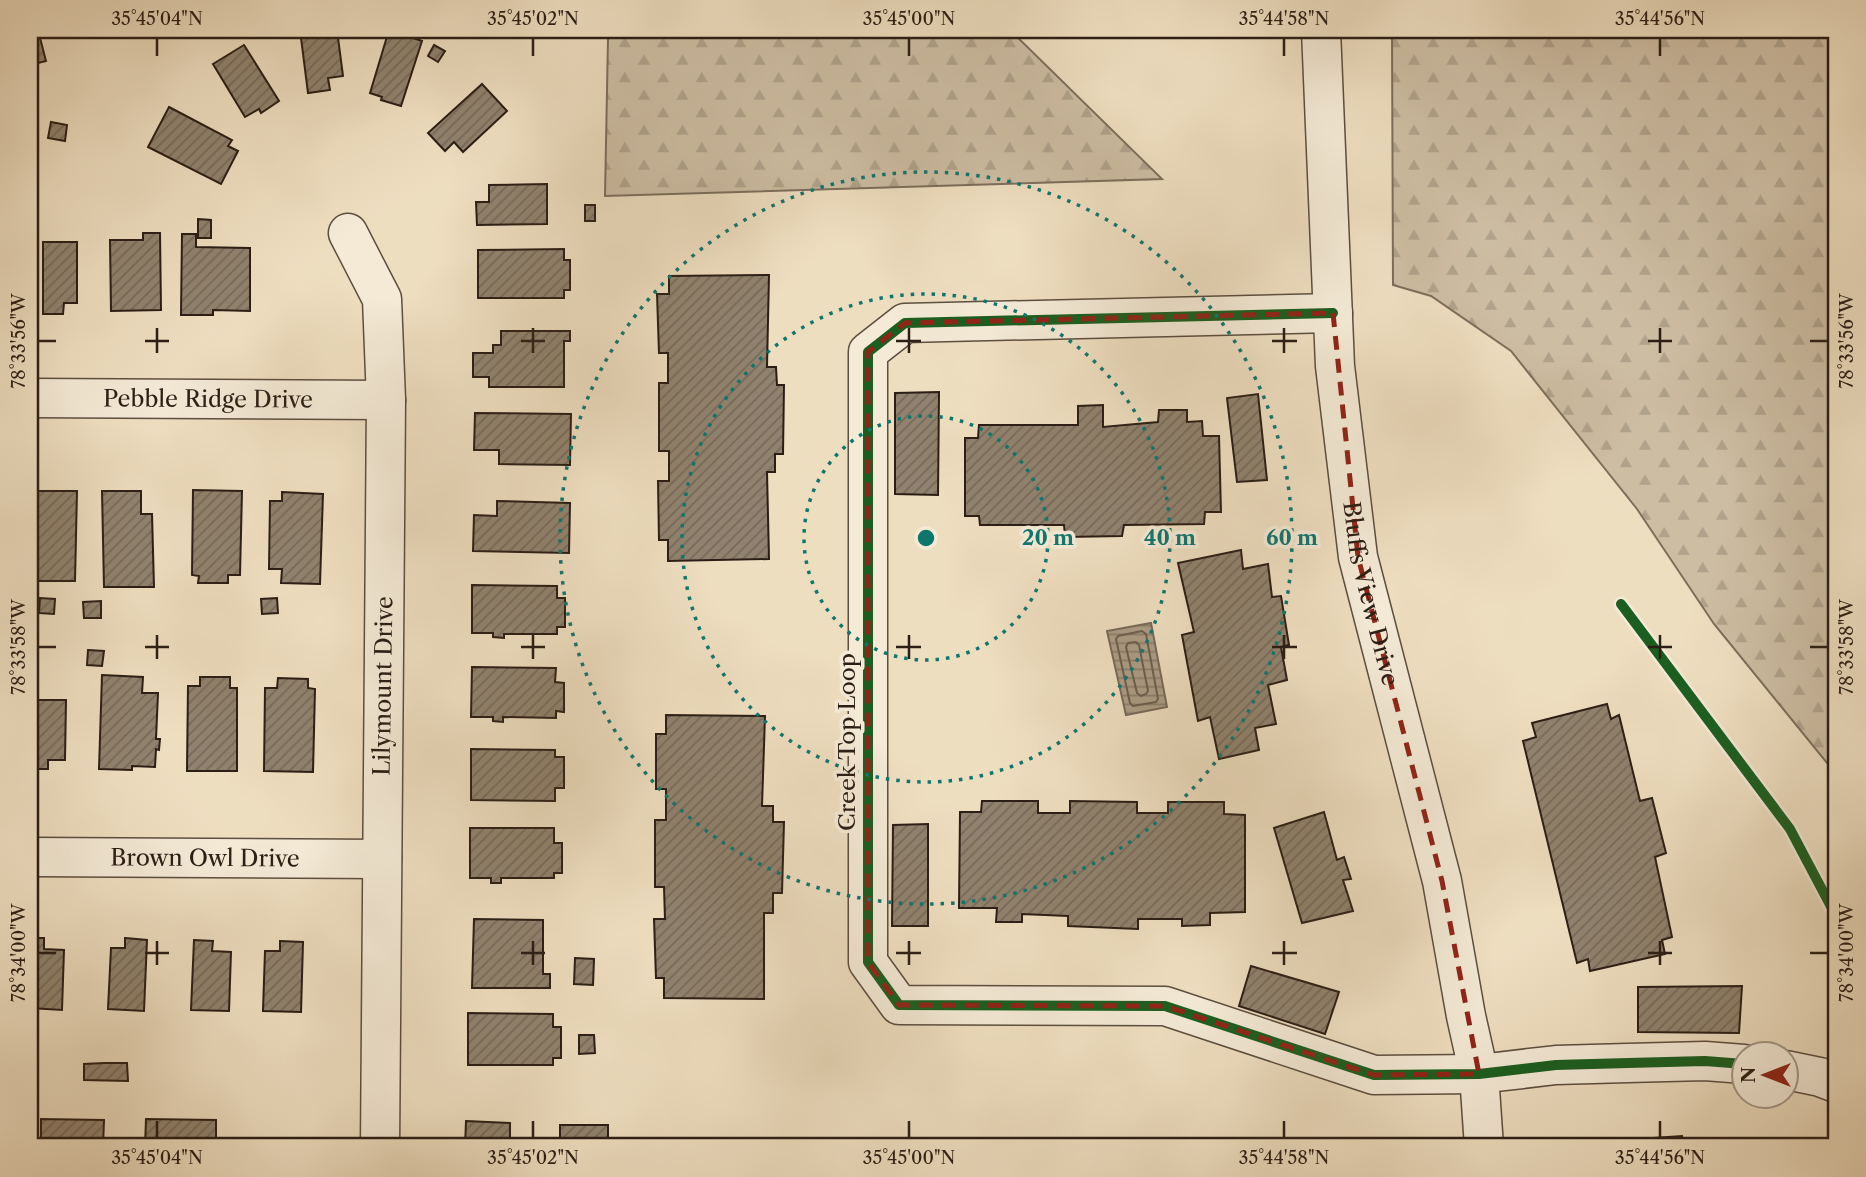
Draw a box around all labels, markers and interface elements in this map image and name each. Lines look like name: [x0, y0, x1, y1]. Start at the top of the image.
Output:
text: 35°45'04"N: [111, 8, 203, 30]
text: 35°45'02"N: [487, 8, 579, 30]
text: 35°45'00"N: [863, 8, 956, 30]
text: 35°44'58"N: [1239, 8, 1330, 30]
text: 35°44'56"N: [1615, 8, 1705, 30]
text: 78°33'56"W: [8, 292, 30, 389]
text: 78°33'56"W: [1836, 292, 1858, 389]
street label: Pebble Ridge Drive: [103, 384, 313, 414]
street label: Bluffs View Drive: [1337, 500, 1405, 689]
text: 20 m: [1022, 525, 1074, 550]
text: 40 m: [1144, 525, 1196, 550]
text: 60 m: [1266, 525, 1318, 550]
centre of rings: [914, 526, 938, 550]
street label: Lilymount Drive: [367, 596, 399, 776]
text: 78°33'58"W: [8, 598, 30, 695]
text: 78°33'58"W: [1836, 598, 1858, 695]
street label: Creek Top Loop: [833, 653, 861, 831]
street label: Brown Owl Drive: [110, 843, 300, 873]
text: 78°34'00"W: [8, 902, 30, 1002]
text: 78°34'00"W: [1836, 902, 1858, 1002]
north arrow: [1730, 1040, 1800, 1110]
text: N: [1737, 1067, 1760, 1083]
text: 35°45'04"N: [111, 1147, 203, 1169]
text: 35°45'02"N: [487, 1147, 579, 1169]
text: 35°45'00"N: [863, 1147, 956, 1169]
text: 35°44'58"N: [1239, 1147, 1330, 1169]
text: 35°44'56"N: [1615, 1147, 1705, 1169]

